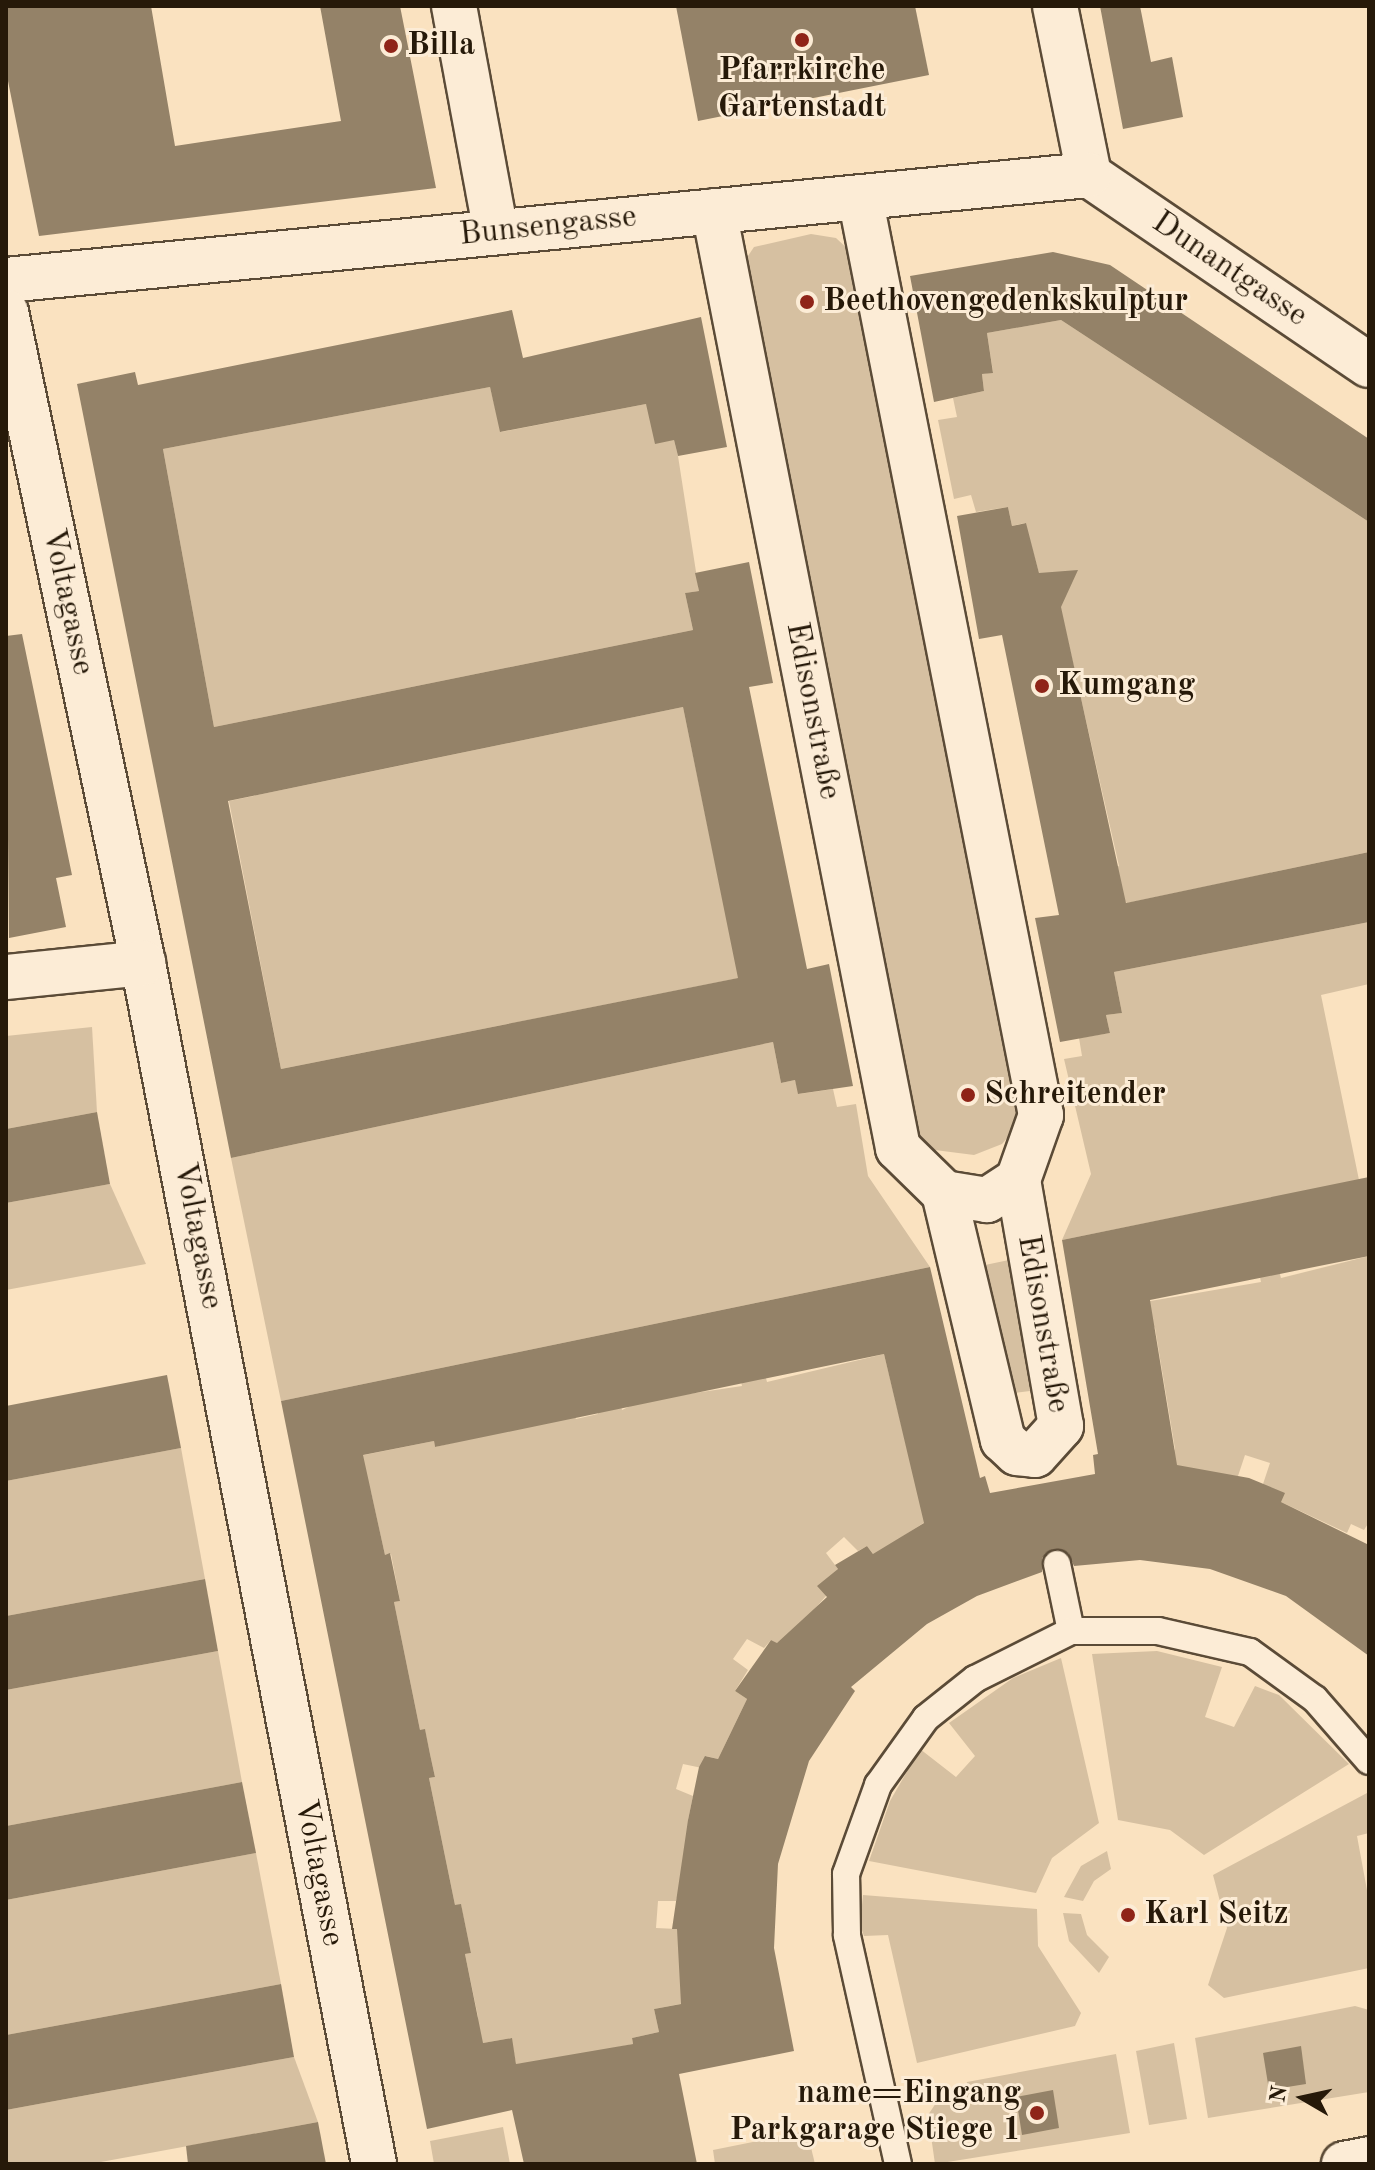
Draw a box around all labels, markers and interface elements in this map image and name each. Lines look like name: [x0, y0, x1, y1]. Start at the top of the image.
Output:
place label: Billa: [407, 27, 475, 65]
marker: Pfarrkirche Gartenstadt: [793, 31, 811, 49]
marker: Billa: [382, 37, 400, 55]
place label: Pfarrkirche Gartenstadt: [718, 53, 886, 128]
street label: Bunsengasse: [458, 199, 638, 255]
street label: Dunantgasse: [1144, 204, 1314, 336]
place label: Beethovengedenkskulptur: [823, 283, 1188, 321]
marker: Beethovengedenkskulptur: [798, 293, 816, 311]
street label: Voltagasse: [33, 525, 101, 679]
street label: Edisonstraße: [776, 619, 848, 803]
place label: Kumgang: [1058, 667, 1195, 705]
marker: Kumgang: [1033, 677, 1051, 695]
place label: Schreitender: [984, 1076, 1166, 1114]
marker: Schreitender: [959, 1086, 977, 1104]
street label: Voltagasse: [164, 1159, 230, 1313]
street label: Edisonstraße: [1007, 1232, 1077, 1416]
street label: Voltagasse: [285, 1796, 351, 1950]
place label: Karl Seitz: [1144, 1896, 1288, 1934]
marker: Karl Seitz: [1119, 1906, 1137, 1924]
north arrow: [1263, 2058, 1343, 2138]
place label: name=Eingang Parkgarage Stiege 1: [730, 2076, 1021, 2151]
text: N: [1267, 2084, 1291, 2104]
marker: name=Eingang Parkgarage Stiege 1: [1028, 2104, 1046, 2122]

